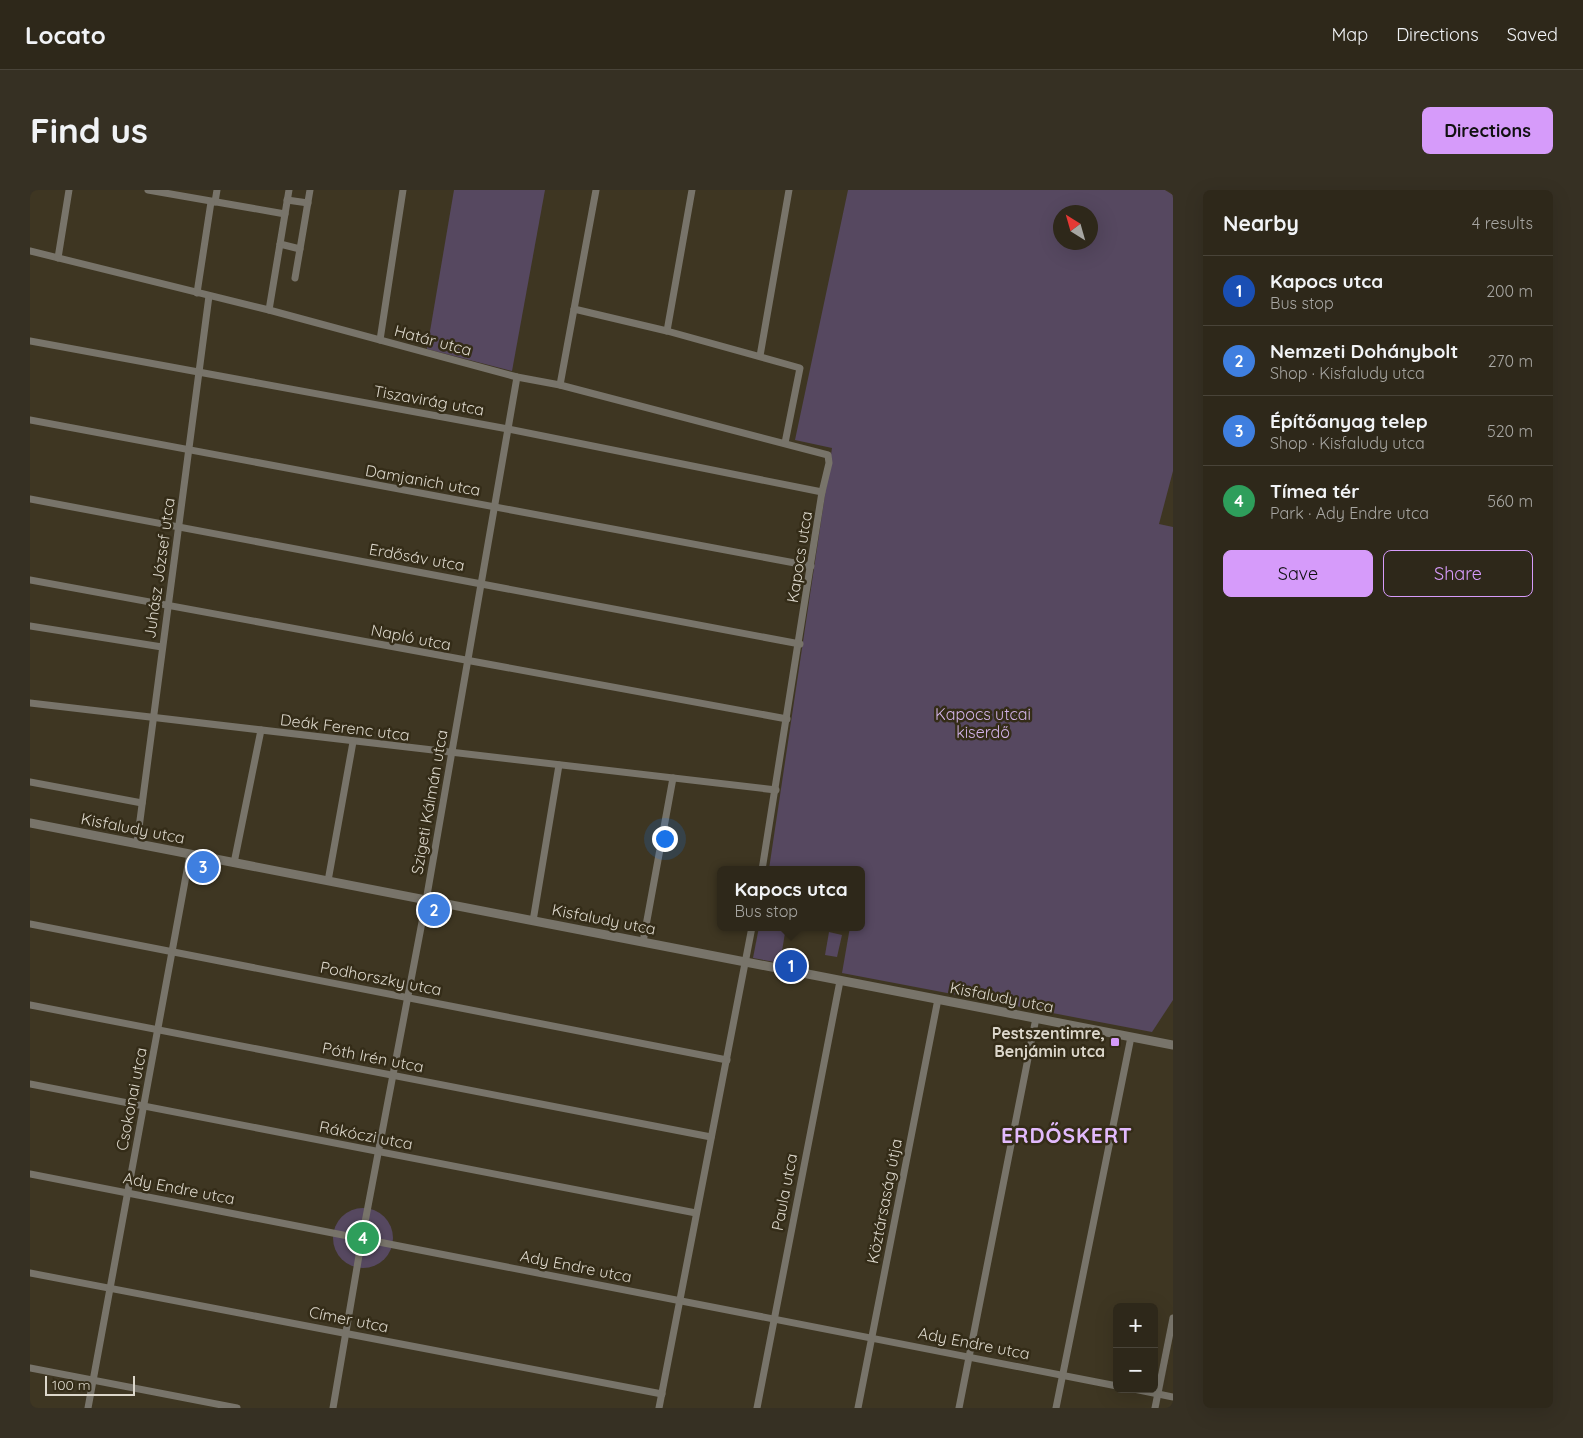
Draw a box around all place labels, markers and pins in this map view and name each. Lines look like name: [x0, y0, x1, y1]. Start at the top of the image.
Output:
pin: 3: [187, 848, 219, 886]
pin: 2: [418, 891, 450, 929]
pin: 1: [775, 947, 807, 985]
place label: Pestszentimre, Benjámin utca: [992, 1023, 1105, 1061]
marker: Pestszentimre, Benjámin utca: [1109, 1036, 1121, 1048]
pin: 4: [347, 1219, 379, 1257]

